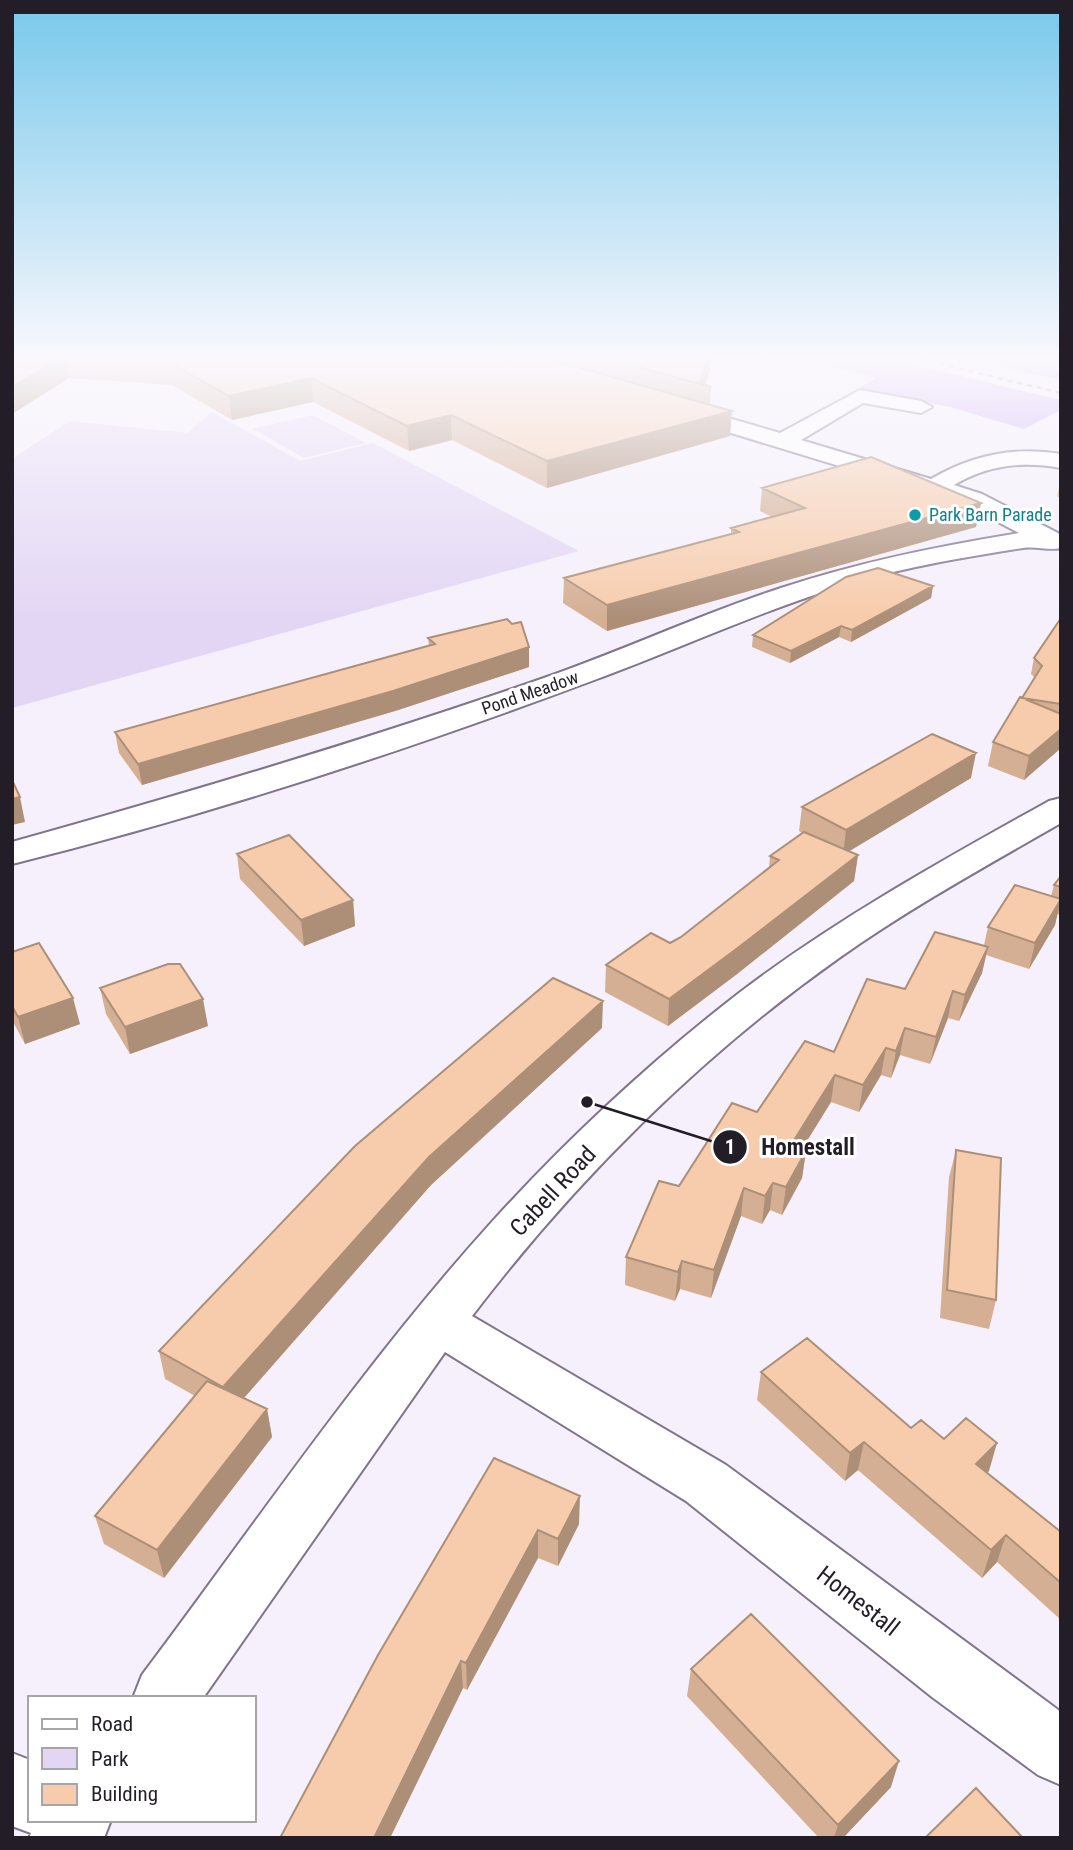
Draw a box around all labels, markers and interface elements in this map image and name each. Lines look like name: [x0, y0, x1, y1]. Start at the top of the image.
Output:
place label: Park Barn Parade: [929, 504, 1052, 525]
marker: Park Barn Parade: [907, 507, 923, 523]
street label: Pond Meadow: [479, 666, 581, 719]
callout: Homestall: [713, 1125, 869, 1169]
text: Homestall: [761, 1134, 855, 1161]
text: 1: [725, 1135, 735, 1159]
street label: Cabell Road: [504, 1140, 602, 1242]
street label: Homestall: [811, 1560, 905, 1642]
legend: [28, 1696, 256, 1822]
text: Road: [91, 1712, 133, 1736]
text: Park: [91, 1747, 129, 1771]
text: Building: [91, 1782, 158, 1806]

